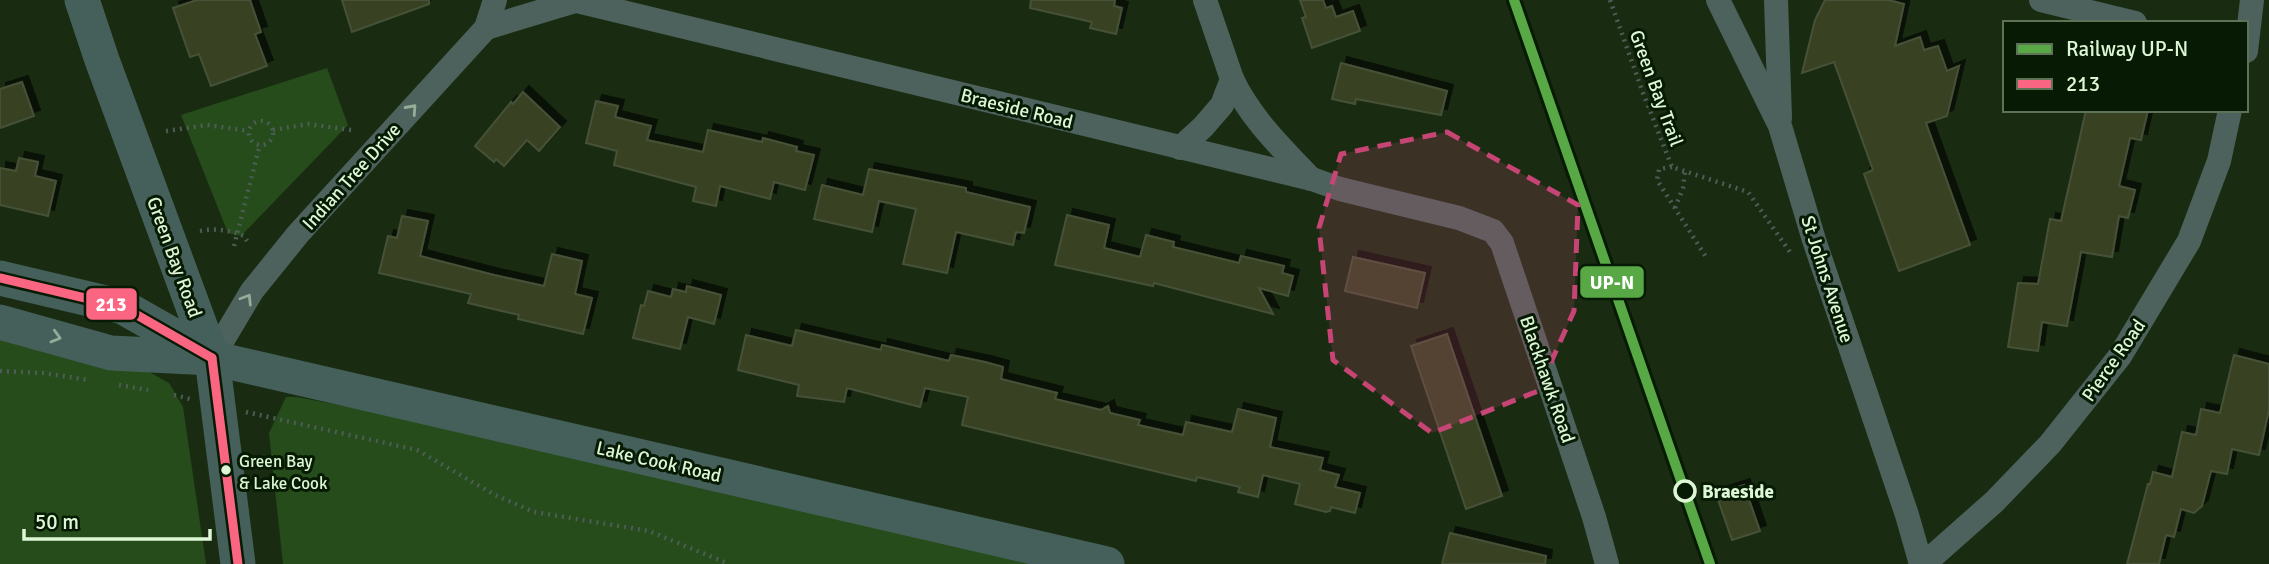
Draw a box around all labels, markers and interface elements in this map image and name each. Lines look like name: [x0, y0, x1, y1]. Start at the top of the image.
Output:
legend: [2003, 21, 2248, 112]
street label: Green Bay Trail: [1624, 27, 1688, 150]
text: Railway UP-N: [2066, 36, 2188, 62]
text: 213: [2066, 71, 2100, 97]
street label: Braeside Road: [958, 83, 1075, 135]
one-way arrow: [404, 104, 416, 117]
street label: Indian Tree Drive: [297, 118, 406, 235]
street label: Green Bay Road: [141, 194, 207, 321]
street label: St Johns Avenue: [1795, 213, 1859, 346]
line badge: UP-N: [1579, 265, 1645, 299]
text: UP-N: [1590, 271, 1634, 295]
line badge: 213: [85, 287, 138, 321]
text: 213: [96, 293, 126, 317]
one-way arrow: [239, 294, 252, 307]
street label: Blackhawk Road: [1514, 313, 1580, 446]
street label: Pierce Road: [2077, 315, 2151, 406]
one-way arrow: [49, 329, 61, 343]
street label: Lake Cook Road: [594, 436, 724, 488]
place label: Green Bay & Lake Cook: [239, 451, 328, 494]
marker: Green Bay & Lake Cook: [219, 463, 233, 477]
marker: Braeside: [1674, 480, 1696, 502]
place label: Braeside: [1702, 480, 1774, 504]
scale bar: [24, 498, 210, 542]
text: 50 m: [35, 509, 79, 535]

